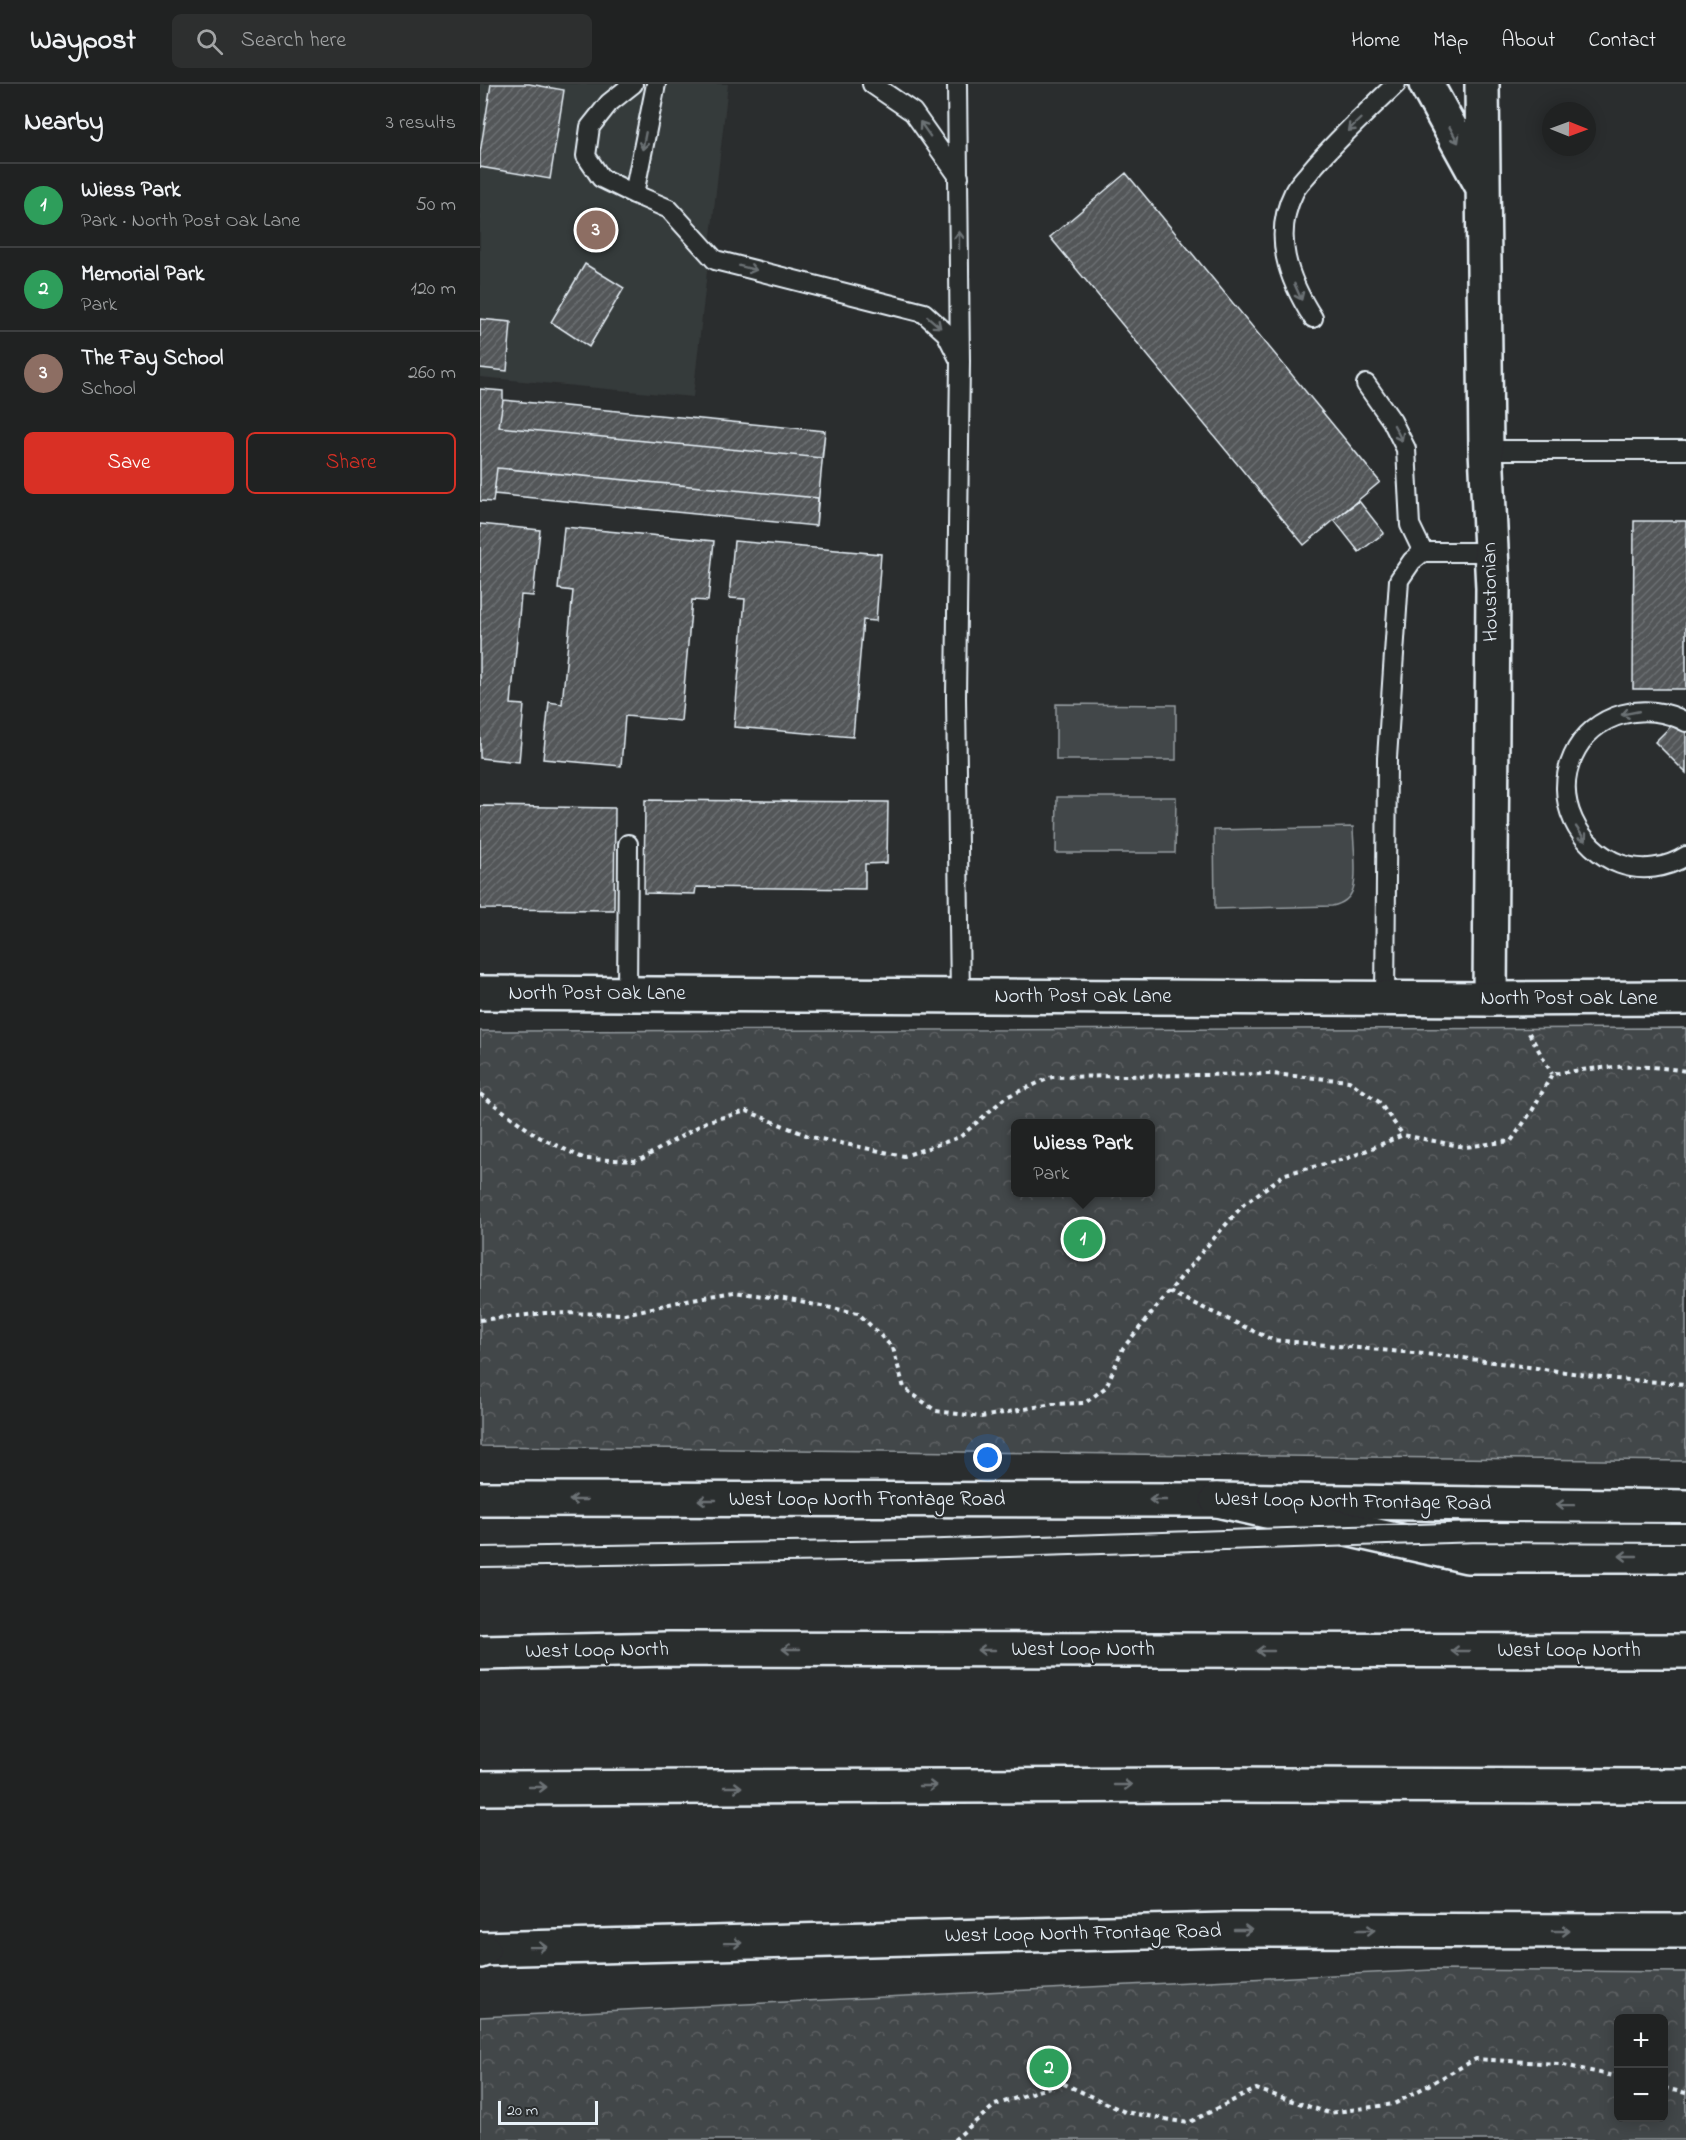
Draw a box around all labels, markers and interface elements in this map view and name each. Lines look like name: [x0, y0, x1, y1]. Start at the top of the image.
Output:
search box: [172, 14, 592, 68]
text: Waypost: [30, 21, 136, 62]
icon: search: [193, 25, 226, 58]
text: Search here: [241, 25, 346, 57]
text: Home: [1351, 26, 1400, 56]
text: Map: [1433, 26, 1468, 56]
text: About: [1501, 26, 1555, 56]
text: Contact: [1588, 26, 1656, 56]
north arrow: [1542, 102, 1596, 156]
text: Nearby: [24, 104, 103, 142]
text: 3 results: [386, 109, 456, 138]
one-way arrow: [1346, 117, 1361, 132]
one-way arrow: [919, 121, 931, 138]
one-way arrow: [1448, 126, 1460, 143]
one-way arrow: [638, 131, 649, 151]
text: Wiess Park: [81, 175, 181, 207]
text: 1: [40, 191, 47, 220]
text: 50 m: [415, 191, 456, 220]
text: Park · North Post Oak Lane: [81, 207, 300, 236]
pin: 3: [576, 208, 616, 252]
one-way arrow: [954, 230, 965, 250]
text: Memorial Park: [81, 259, 204, 291]
one-way arrow: [738, 263, 757, 275]
text: 2: [39, 275, 48, 304]
text: 120 m: [411, 275, 456, 304]
one-way arrow: [1293, 283, 1304, 301]
text: Park: [81, 291, 117, 320]
one-way arrow: [926, 315, 941, 329]
text: The Fay School: [81, 343, 224, 375]
text: 3: [39, 359, 48, 388]
text: 260 m: [408, 359, 456, 388]
text: School: [81, 375, 136, 404]
one-way arrow: [1392, 424, 1404, 441]
button: Save: [24, 432, 234, 494]
button: Share: [246, 432, 456, 494]
street label: Houstonian: [1475, 542, 1507, 642]
one-way arrow: [1621, 708, 1640, 719]
one-way arrow: [1575, 825, 1587, 842]
street label: North Post Oak Lane: [508, 979, 686, 1009]
street label: North Post Oak Lane: [994, 982, 1172, 1012]
street label: North Post Oak Lane: [1480, 984, 1658, 1014]
popup: [1011, 1119, 1155, 1197]
text: Wiess Park: [1033, 1128, 1133, 1160]
text: Park: [1033, 1160, 1069, 1189]
pin: 1: [1064, 1216, 1102, 1262]
your location: [973, 1443, 1002, 1472]
street label: West Loop North Frontage Road: [729, 1485, 1006, 1517]
street label: West Loop North Frontage Road: [1214, 1485, 1492, 1521]
one-way arrow: [568, 1494, 588, 1506]
one-way arrow: [697, 1494, 717, 1506]
one-way arrow: [1149, 1494, 1169, 1506]
one-way arrow: [1555, 1499, 1575, 1511]
one-way arrow: [1618, 1550, 1638, 1562]
street label: West Loop North: [525, 1635, 669, 1667]
street label: West Loop North: [1011, 1635, 1155, 1665]
street label: West Loop North: [1497, 1636, 1641, 1666]
one-way arrow: [781, 1643, 801, 1655]
one-way arrow: [976, 1644, 996, 1656]
one-way arrow: [1255, 1645, 1275, 1657]
one-way arrow: [1450, 1645, 1470, 1657]
one-way arrow: [1113, 1779, 1133, 1791]
one-way arrow: [918, 1780, 938, 1792]
one-way arrow: [723, 1781, 743, 1793]
one-way arrow: [528, 1782, 548, 1793]
street label: West Loop North Frontage Road: [944, 1917, 1222, 1953]
one-way arrow: [1233, 1924, 1253, 1936]
one-way arrow: [1356, 1924, 1376, 1936]
one-way arrow: [1551, 1925, 1571, 1937]
one-way arrow: [723, 1937, 743, 1948]
one-way arrow: [528, 1942, 548, 1953]
map controls: [1614, 2014, 1668, 2122]
button: +: [1614, 2014, 1668, 2068]
pin: 2: [1030, 2046, 1068, 2090]
button: −: [1614, 2068, 1668, 2122]
scale bar: [498, 2098, 598, 2126]
text: 20 m: [507, 2099, 538, 2123]

